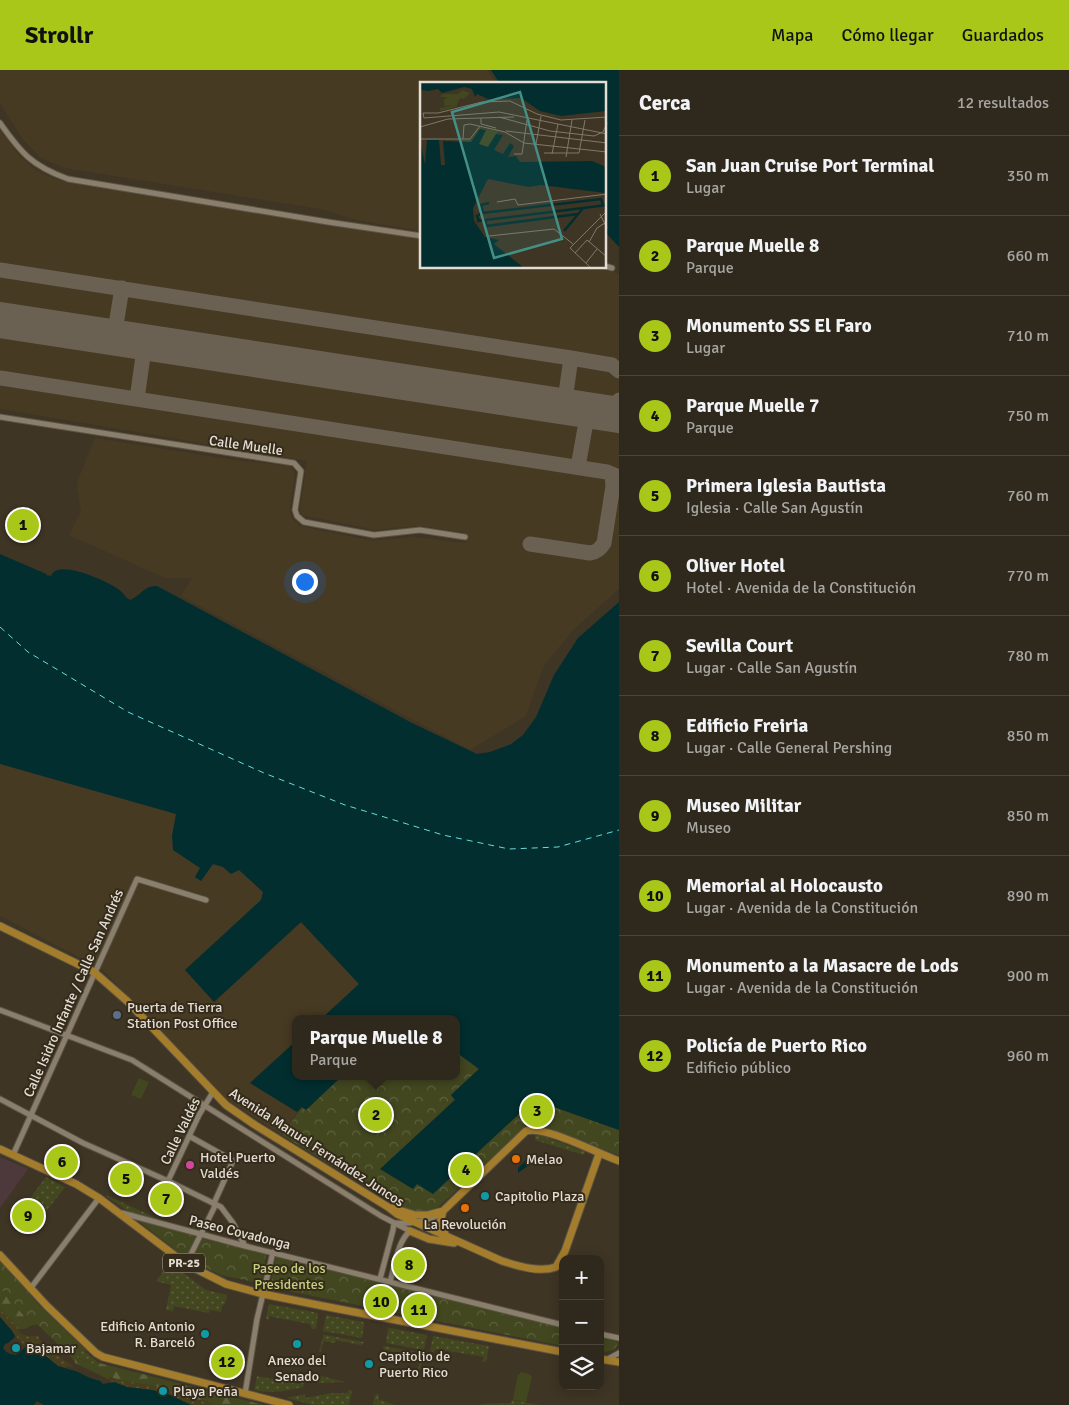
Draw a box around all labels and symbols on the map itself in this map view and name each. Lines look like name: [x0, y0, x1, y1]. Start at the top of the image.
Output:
inset map: [420, 82, 606, 269]
street label: Calle Muelle: [208, 432, 284, 459]
pin: 1: [7, 506, 39, 544]
your location: [292, 569, 318, 595]
street label: Calle Isidro Infante / Calle San Andrés: [20, 887, 127, 1100]
place label: Puerta de Tierra Station Post Office: [127, 999, 238, 1032]
marker: Puerta de Tierra Station Post Office: [111, 1009, 123, 1021]
street label: Avenida Manuel Fernández Juncos: [226, 1084, 407, 1210]
pin: 3: [521, 1092, 553, 1130]
street label: Calle Valdés: [157, 1095, 204, 1168]
pin: 2: [360, 1096, 392, 1134]
pin: 6: [46, 1143, 78, 1181]
place label: Hotel Puerto Valdés: [200, 1149, 275, 1182]
pin: 4: [450, 1151, 482, 1189]
place label: Melao: [526, 1151, 563, 1168]
marker: Melao: [510, 1153, 522, 1165]
marker: Hotel Puerto Valdés: [184, 1159, 196, 1171]
pin: 5: [110, 1160, 142, 1198]
pin: 7: [150, 1180, 182, 1218]
place label: Capitolio Plaza: [495, 1188, 584, 1205]
marker: Capitolio Plaza: [479, 1190, 491, 1202]
pin: 9: [12, 1197, 44, 1235]
marker: La Revolución: [459, 1202, 471, 1214]
street label: Paseo Covadonga: [187, 1212, 292, 1253]
place label: La Revolución: [424, 1216, 506, 1233]
pin: 8: [393, 1246, 425, 1284]
road number: PR-25: [163, 1254, 205, 1272]
park label: Paseo de los Presidentes: [252, 1260, 326, 1293]
pin: 10: [365, 1283, 397, 1321]
pin: 11: [403, 1291, 435, 1329]
place label: Edificio Antonio R. Barceló: [100, 1318, 195, 1351]
marker: Edificio Antonio R. Barceló: [199, 1328, 211, 1340]
marker: Anexo del Senado: [291, 1338, 303, 1350]
place label: Bajamar: [26, 1340, 77, 1357]
marker: Bajamar: [10, 1342, 22, 1354]
pin: 12: [211, 1343, 243, 1381]
place label: Capitolio de Puerto Rico: [379, 1348, 450, 1381]
place label: Anexo del Senado: [268, 1352, 326, 1385]
marker: Capitolio de Puerto Rico: [363, 1358, 375, 1370]
place label: Playa Peña: [173, 1383, 238, 1400]
marker: Playa Peña: [157, 1385, 169, 1397]

